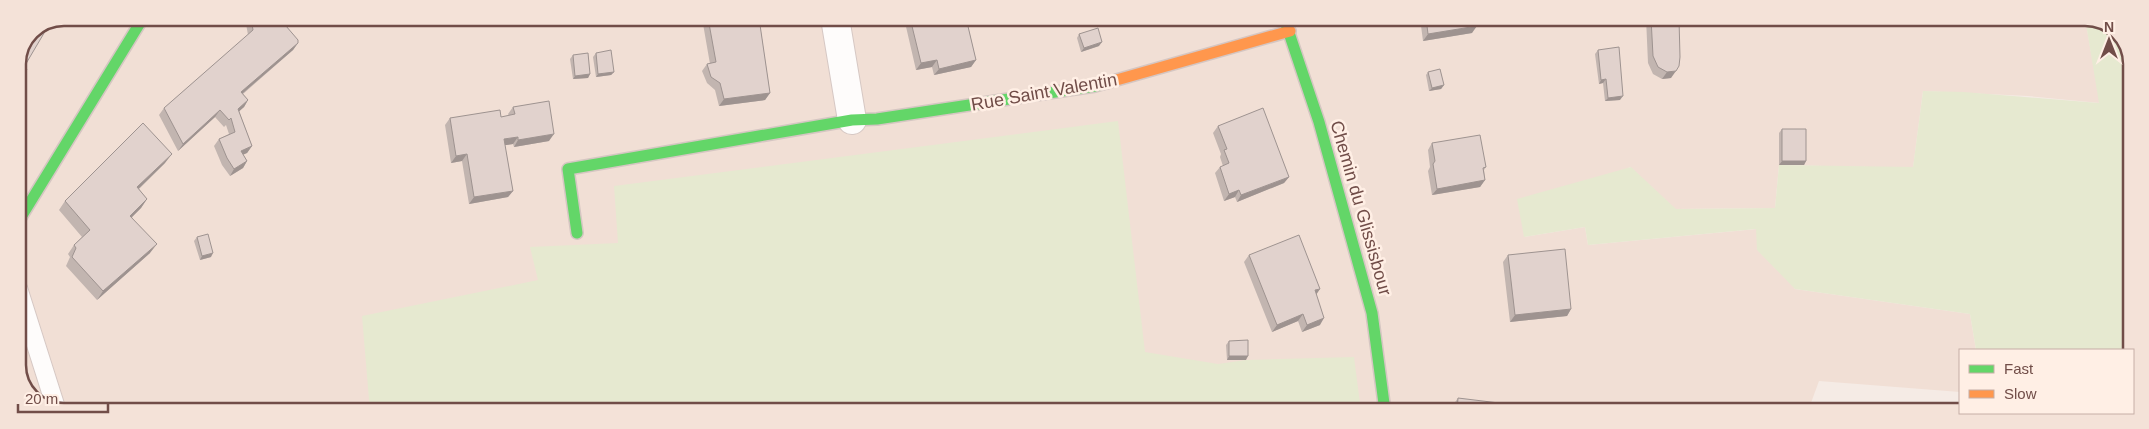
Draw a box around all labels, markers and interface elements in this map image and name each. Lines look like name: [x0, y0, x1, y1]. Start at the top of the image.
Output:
north arrow: [2084, 15, 2134, 65]
text: N: [2104, 19, 2114, 35]
street label: Rue Saint Valentin: [970, 69, 1118, 115]
street label: Chemin du Glissisbour: [1326, 118, 1396, 298]
legend: [1959, 349, 2134, 414]
text: Fast: [2004, 360, 2034, 377]
scale bar: [18, 382, 108, 414]
text: Slow: [2004, 385, 2037, 402]
text: 20 m: [25, 390, 58, 407]

